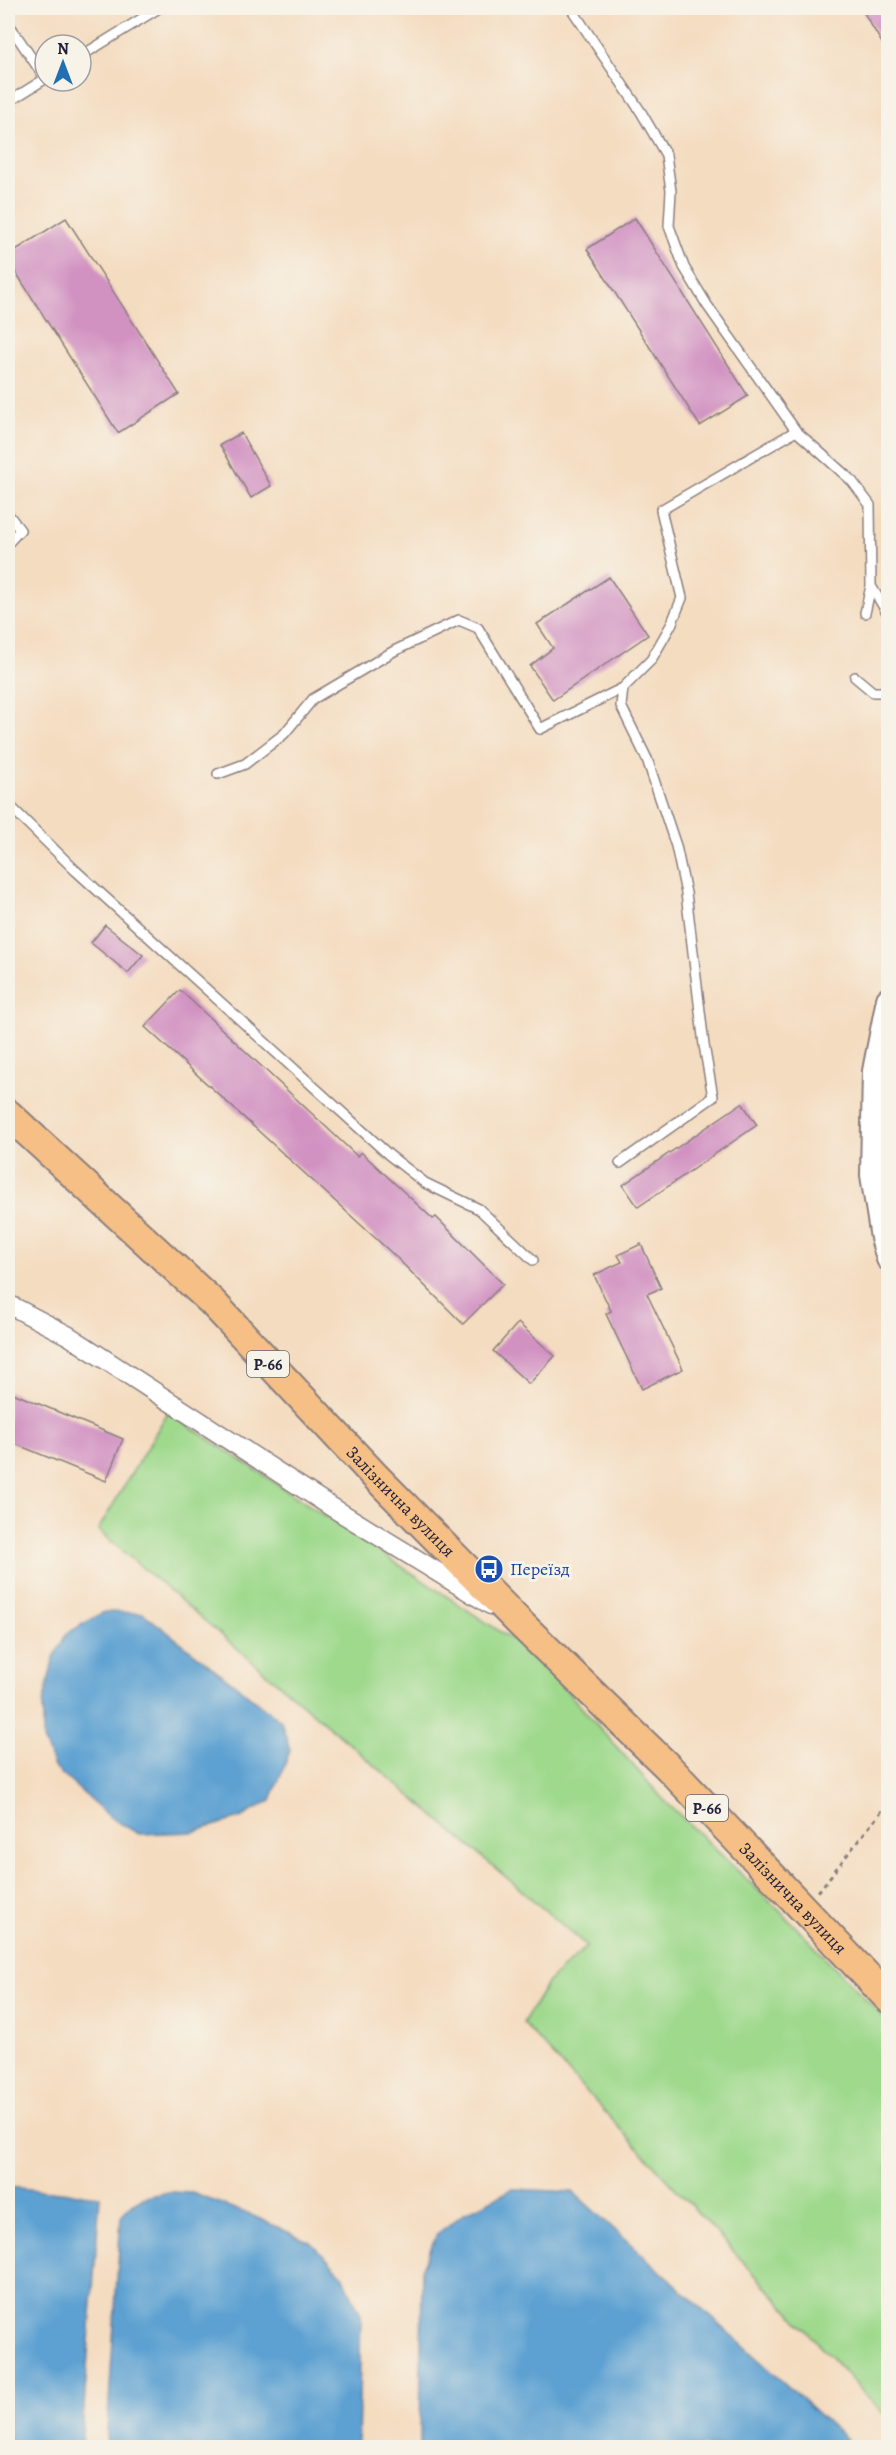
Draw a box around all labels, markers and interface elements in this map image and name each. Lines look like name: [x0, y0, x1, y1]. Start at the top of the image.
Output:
north arrow: [33, 33, 93, 93]
text: N: [57, 38, 69, 60]
road number: Р-66: [247, 1351, 289, 1377]
street label: Залізнична вулиця: [341, 1441, 460, 1562]
bus stop icon: Переїзд: [473, 1553, 505, 1585]
place label: Переїзд: [510, 1557, 570, 1581]
road number: Р-66: [686, 1795, 728, 1821]
street label: Залізнична вулиця: [734, 1837, 852, 1960]

